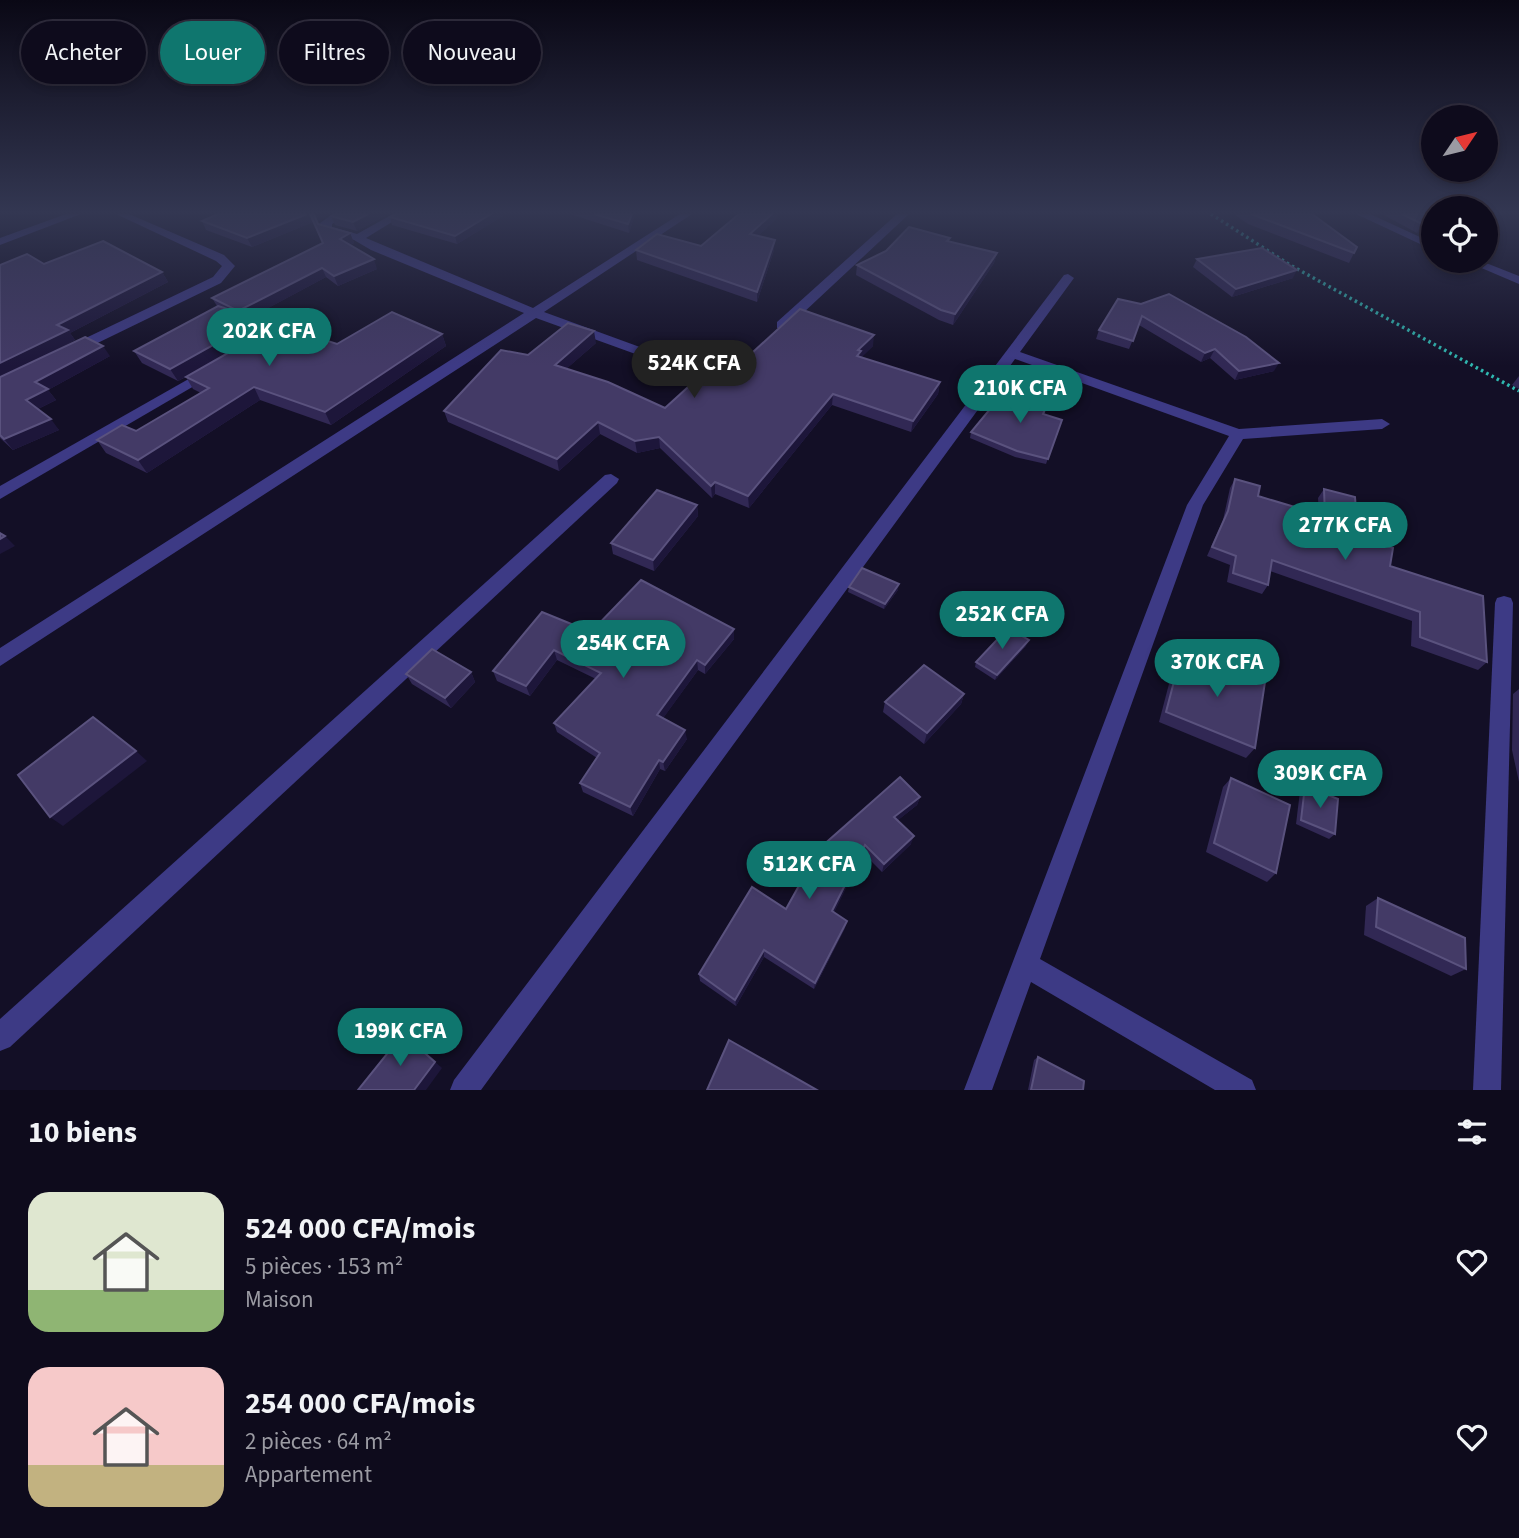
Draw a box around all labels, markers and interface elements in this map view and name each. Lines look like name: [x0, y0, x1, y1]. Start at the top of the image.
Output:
chip: Acheter: [21, 21, 146, 84]
chip: Louer: [160, 21, 265, 84]
chip: Filtres: [279, 21, 389, 84]
chip: Nouveau: [403, 21, 541, 84]
north arrow: [1421, 105, 1498, 182]
map controls: [1421, 105, 1498, 273]
button: locate: [1421, 196, 1498, 273]
pin: 202K CFA: [197, 308, 341, 368]
text: 202K CFA: [223, 314, 315, 347]
pin: 524K CFA: [622, 340, 766, 400]
text: 524K CFA: [648, 346, 740, 379]
pin: 210K CFA: [948, 366, 1092, 425]
text: 210K CFA: [974, 371, 1066, 404]
pin: 277K CFA: [1273, 503, 1417, 562]
text: 277K CFA: [1299, 508, 1391, 541]
pin: 252K CFA: [930, 592, 1074, 651]
text: 252K CFA: [956, 597, 1048, 630]
pin: 254K CFA: [551, 620, 695, 680]
text: 254K CFA: [577, 626, 669, 659]
pin: 370K CFA: [1145, 640, 1289, 699]
text: 370K CFA: [1171, 645, 1263, 678]
pin: 309K CFA: [1248, 750, 1392, 810]
text: 309K CFA: [1274, 756, 1366, 789]
pin: 512K CFA: [737, 842, 881, 901]
text: 512K CFA: [763, 847, 855, 880]
pin: 199K CFA: [328, 1009, 472, 1068]
text: 199K CFA: [354, 1014, 446, 1047]
text: 10 biens: [28, 1111, 137, 1154]
icon: filters: [1453, 1113, 1491, 1151]
text: 524 000 CFA/mois: [245, 1207, 475, 1250]
icon: home: [84, 1220, 168, 1304]
icon: heart: [1453, 1243, 1491, 1281]
text: 5 pièces · 153 m²: [245, 1250, 403, 1283]
text: Maison: [245, 1283, 314, 1316]
text: 254 000 CFA/mois: [245, 1382, 475, 1425]
icon: home: [84, 1395, 168, 1479]
icon: heart: [1453, 1418, 1491, 1456]
text: 2 pièces · 64 m²: [245, 1425, 392, 1458]
text: Appartement: [245, 1458, 372, 1491]

